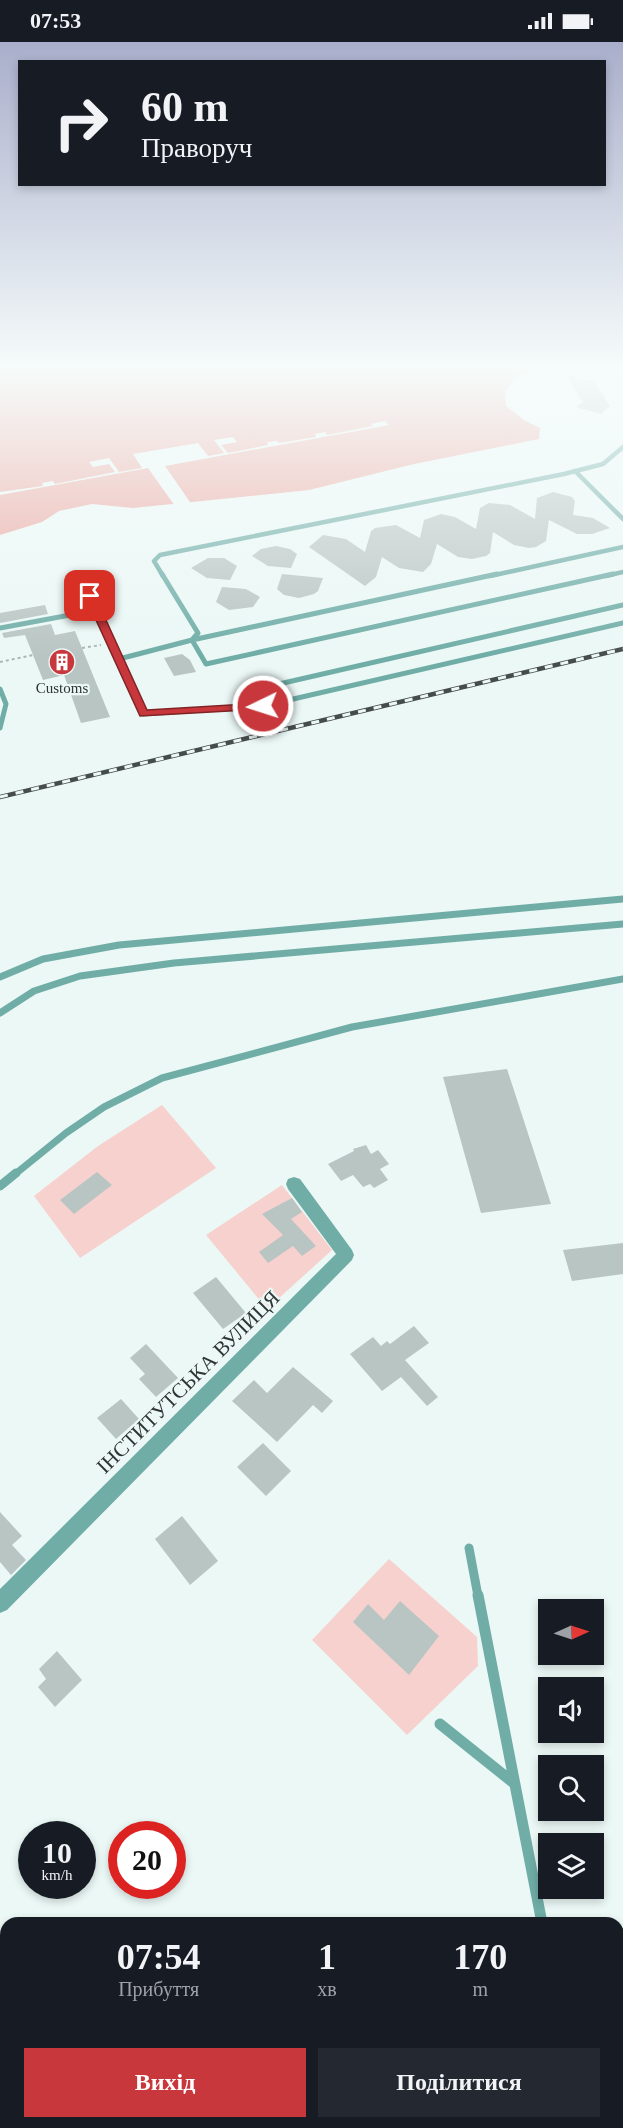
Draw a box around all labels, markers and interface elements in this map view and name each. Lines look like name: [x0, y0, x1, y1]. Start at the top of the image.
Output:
text: 07:53: [30, 8, 81, 33]
icon: right: [42, 84, 120, 162]
text: 60 m: [141, 84, 229, 130]
text: Праворуч: [141, 133, 252, 163]
pin: [64, 570, 115, 621]
icon: arrive: [73, 579, 106, 612]
building icon: Customs: [47, 647, 77, 677]
position arrow: [231, 674, 295, 738]
place label: Customs: [36, 680, 88, 696]
street label: ІНСТИТУТСЬКА ВУЛИЦЯ: [92, 1286, 284, 1478]
north arrow: [538, 1599, 604, 1665]
map controls: [538, 1599, 604, 1899]
button: sound: [538, 1677, 604, 1743]
button: search: [538, 1755, 604, 1821]
speed limit sign: 20: [108, 1821, 186, 1899]
button: layers: [538, 1833, 604, 1899]
text: 10: [42, 1836, 72, 1869]
text: km/h: [42, 1867, 72, 1883]
text: 07:54: [117, 1937, 201, 1977]
text: 1: [318, 1937, 336, 1977]
text: 170: [453, 1937, 507, 1977]
text: Прибуття: [118, 1978, 199, 2000]
text: хв: [317, 1978, 337, 2000]
text: m: [473, 1978, 488, 2000]
button: Вихід: [24, 2048, 306, 2117]
button: Поділитися: [318, 2048, 600, 2117]

